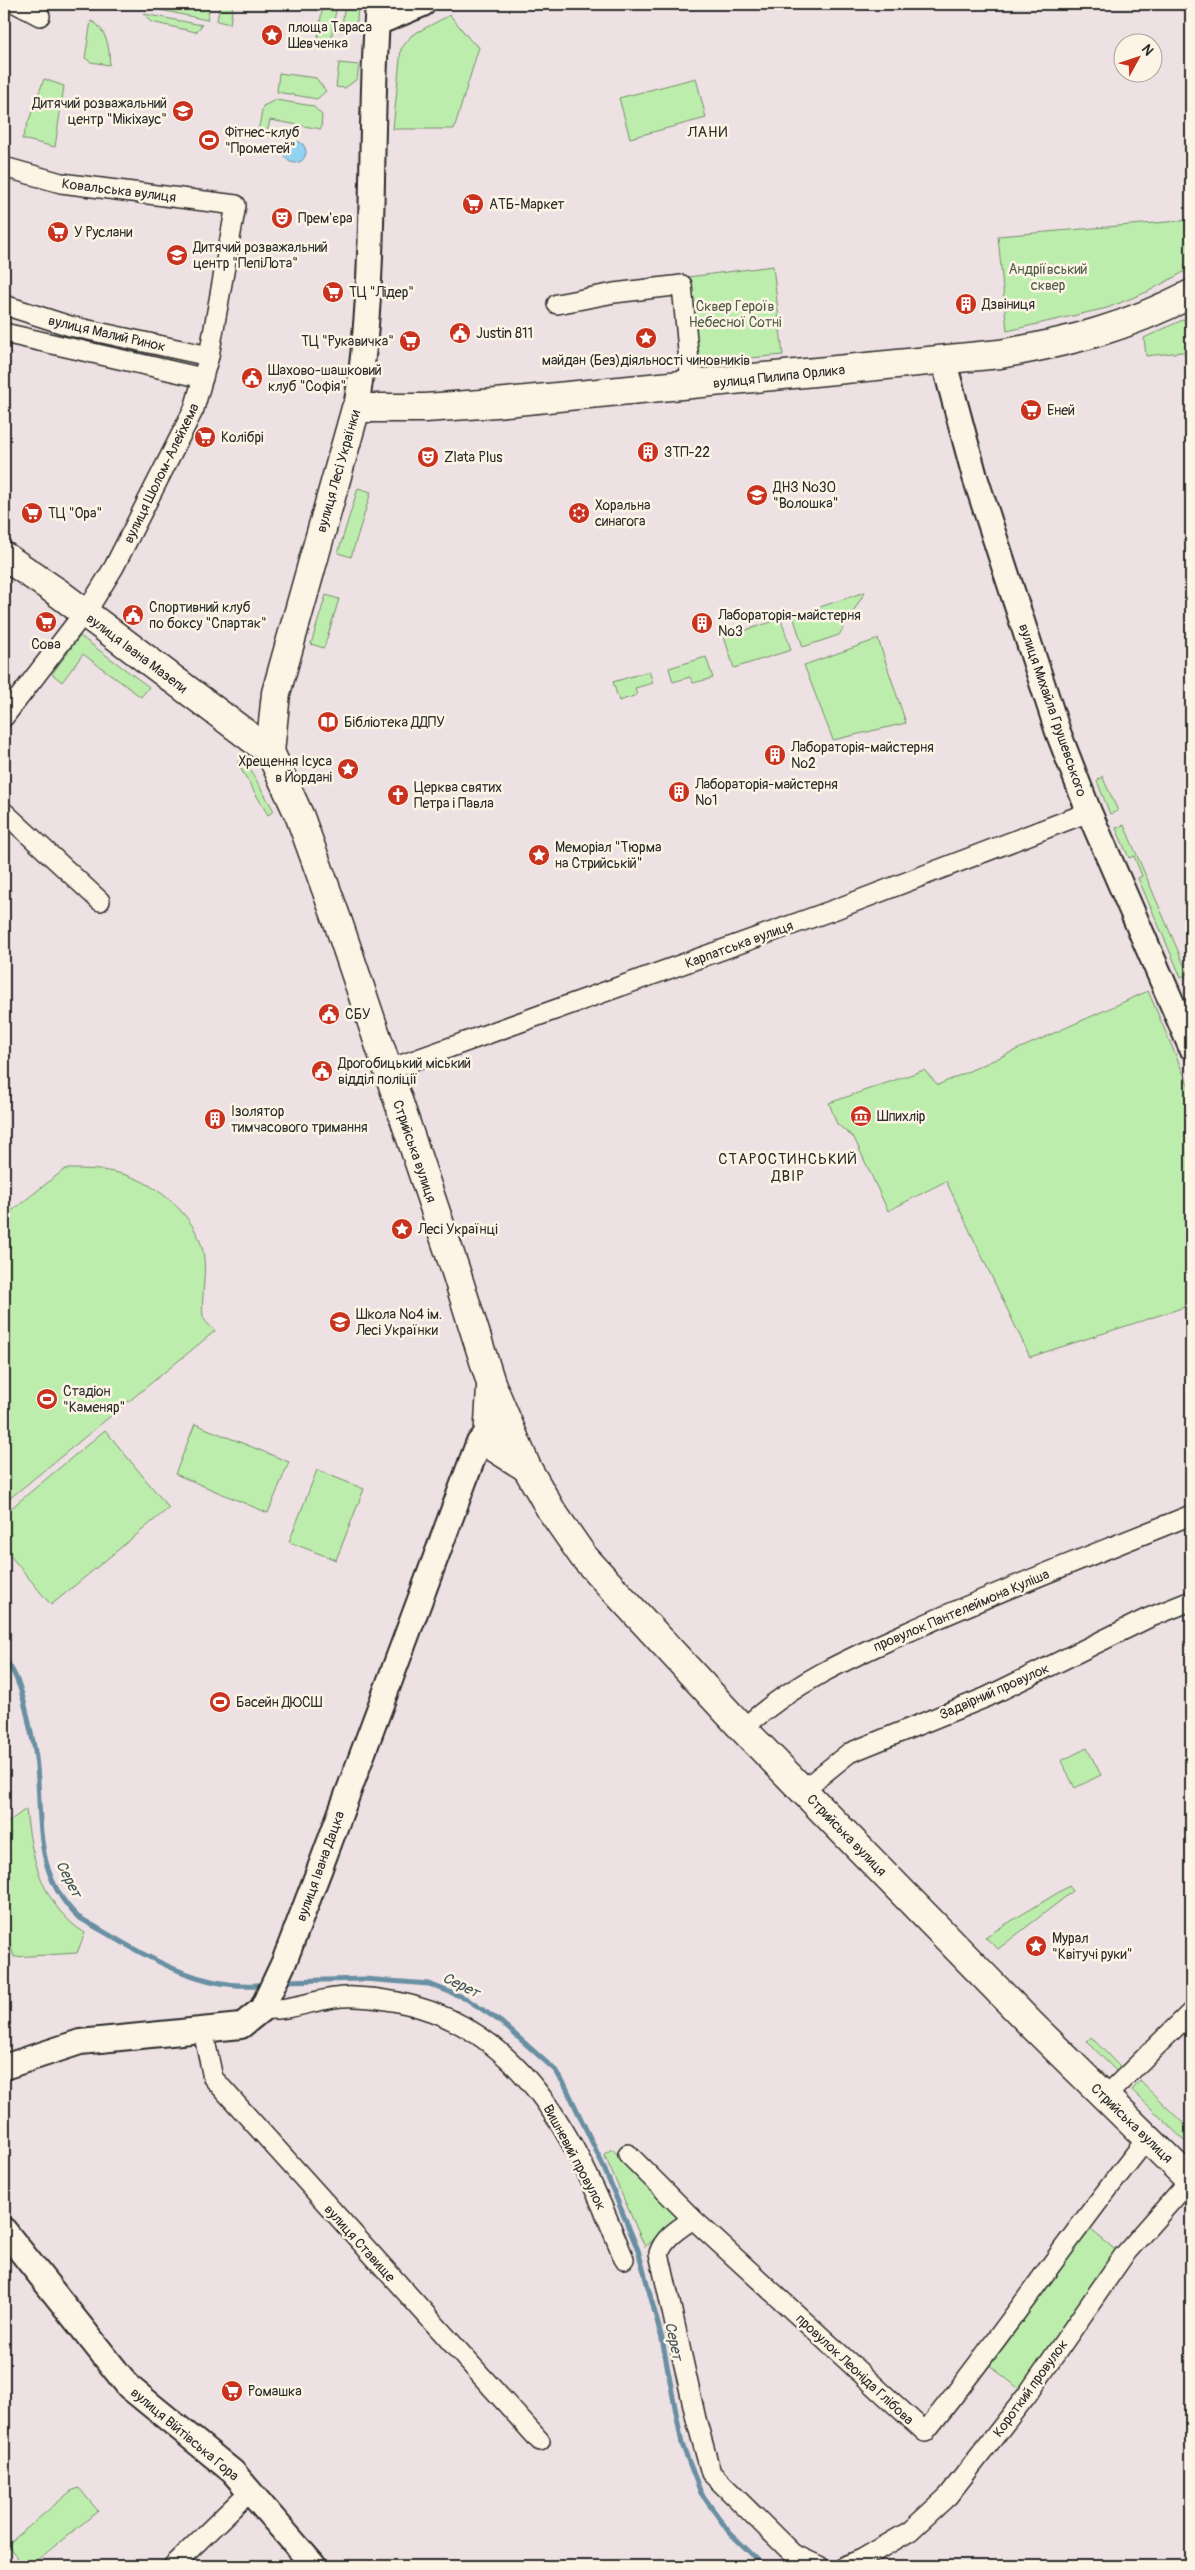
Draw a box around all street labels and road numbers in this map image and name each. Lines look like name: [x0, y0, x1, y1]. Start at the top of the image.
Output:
street label: Ковальська вулиця: [61, 175, 177, 206]
street label: вулиця Малий Ринок: [47, 312, 167, 355]
street label: вулиця Пилипа Орлика: [712, 361, 846, 392]
street label: вулиця Шолом-Алейхема: [120, 400, 203, 546]
street label: вулиця Лесі Українки: [313, 408, 364, 534]
street label: вулиця Івана Мазепи: [83, 610, 191, 697]
street label: вулиця Михайла Грушевського: [1015, 621, 1090, 799]
street label: Карпатська вулиця: [683, 917, 796, 972]
street label: Стрийська вулиця: [389, 1098, 440, 1205]
street label: провулок Пантелеймона Куліша: [871, 1566, 1052, 1655]
street label: Задвірний провулок: [937, 1660, 1052, 1723]
street label: Стрийська вулиця: [803, 1791, 890, 1880]
street label: вулиця Івана Дацка: [293, 1809, 348, 1924]
street label: Стрийська вулиця: [1087, 2080, 1176, 2167]
street label: Вишневий провулок: [540, 2102, 610, 2213]
street label: вулиця Ставище: [320, 2201, 399, 2286]
street label: провулок Леоніда Глібова: [792, 2310, 917, 2428]
street label: Короткий провулок: [989, 2336, 1071, 2440]
street label: вулиця Війтівська Гора: [127, 2384, 242, 2485]

